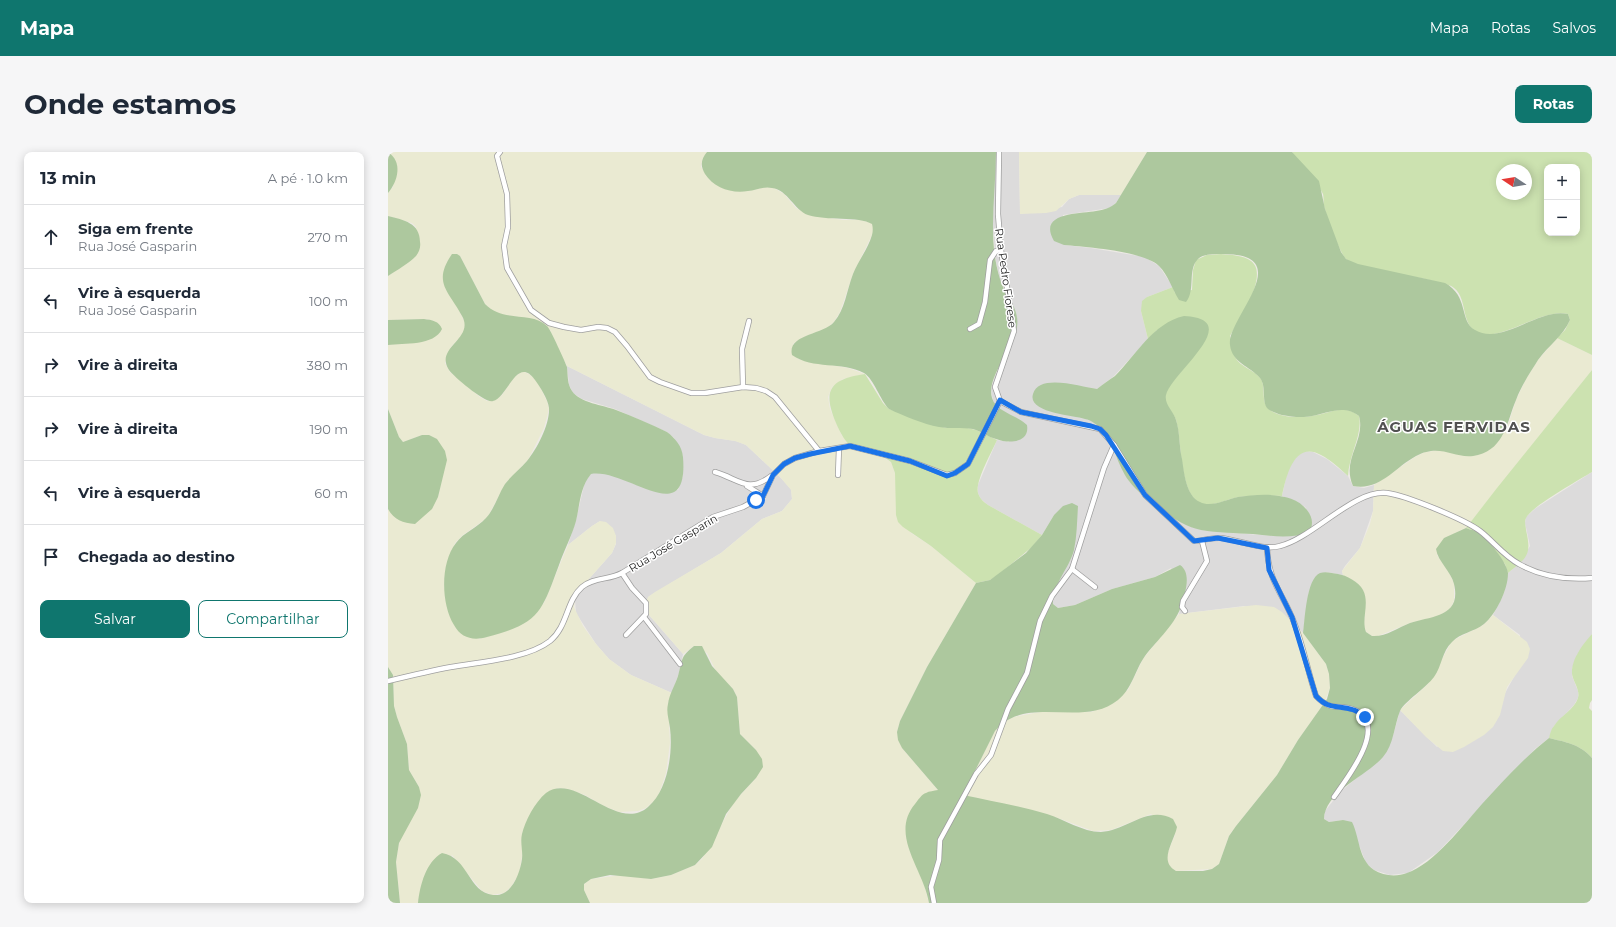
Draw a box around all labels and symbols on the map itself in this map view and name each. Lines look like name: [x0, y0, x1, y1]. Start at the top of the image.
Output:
north arrow: [1496, 164, 1532, 200]
street label: Rua Pedro Fiorese: [992, 227, 1020, 329]
district label: ÁGUAS FERVIDAS: [1376, 417, 1531, 436]
route start: [747, 491, 765, 509]
street label: Rua José Gasparin: [626, 511, 720, 575]
route end: [1356, 708, 1374, 726]

